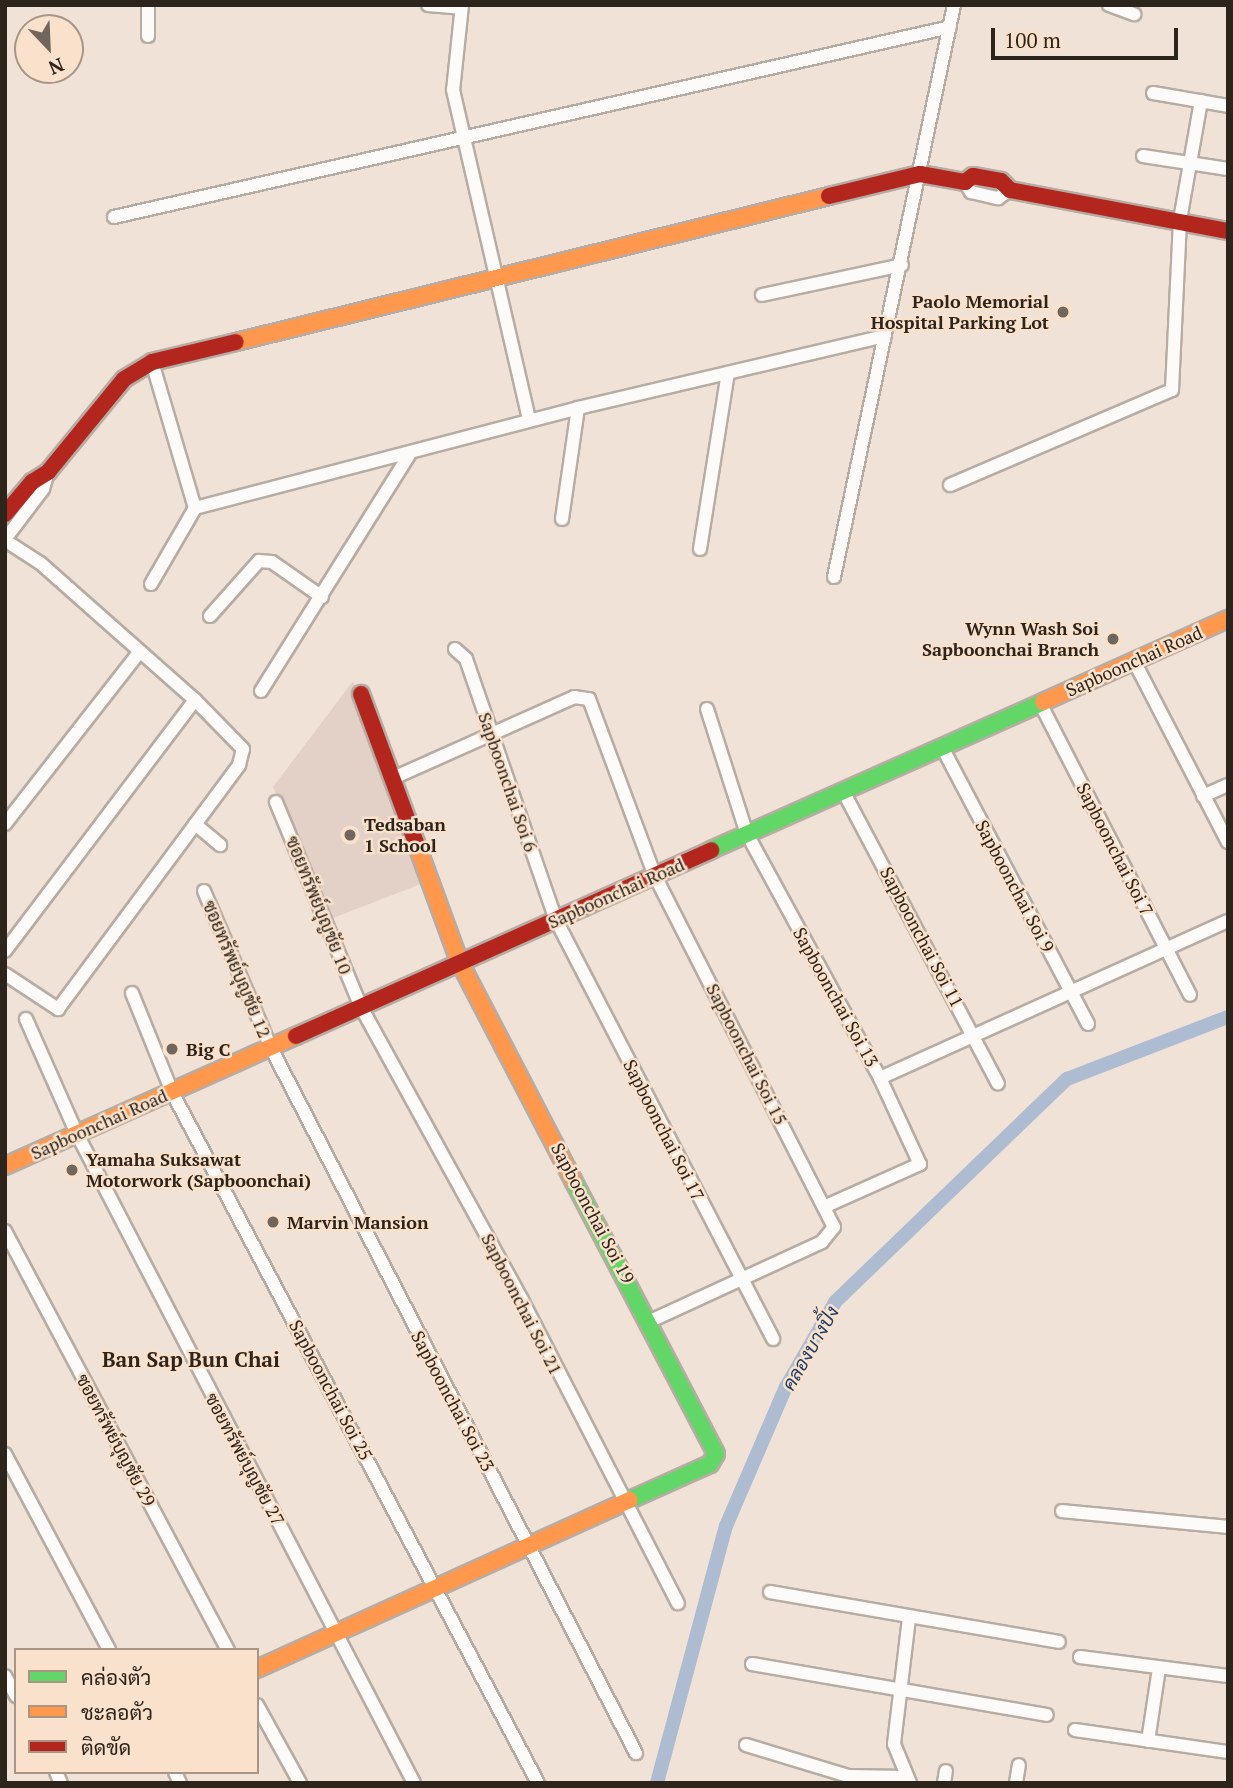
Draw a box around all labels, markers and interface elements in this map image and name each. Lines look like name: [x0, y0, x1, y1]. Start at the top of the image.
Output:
north arrow: [14, 14, 84, 84]
scale bar: [995, 14, 1182, 58]
text: 100 m: [1004, 26, 1061, 54]
text: N: [45, 53, 68, 81]
place label: Paolo Memorial Hospital Parking Lot: [871, 291, 1049, 334]
marker: Paolo Memorial Hospital Parking Lot: [1055, 304, 1071, 320]
place label: Wynn Wash Soi Sapboonchai Branch: [922, 618, 1099, 660]
street label: Sapboonchai Road: [1062, 621, 1206, 701]
marker: Wynn Wash Soi Sapboonchai Branch: [1105, 631, 1121, 647]
street label: Sapboonchai Soi 6: [474, 709, 542, 855]
street label: Sapboonchai Soi 7: [1072, 779, 1158, 919]
place label: Tedsaban 1 School: [364, 814, 446, 856]
street label: Sapboonchai Soi 9: [971, 816, 1059, 956]
marker: Tedsaban 1 School: [342, 827, 358, 843]
street label: ซอยทรัพย์บุญชัย 10: [281, 833, 357, 977]
street label: Sapboonchai Road: [544, 853, 688, 933]
street label: Sapboonchai Soi 11: [876, 863, 968, 1011]
street label: ซอยทรัพย์บุญชัย 12: [198, 897, 276, 1041]
street label: Sapboonchai Soi 13: [789, 924, 883, 1070]
street label: Sapboonchai Soi 15: [702, 980, 792, 1128]
place label: Big C: [186, 1038, 230, 1060]
marker: Big C: [164, 1041, 180, 1057]
street label: Sapboonchai Soi 17: [619, 1056, 709, 1204]
street label: Sapboonchai Road: [27, 1084, 171, 1164]
street label: Sapboonchai Soi 19: [547, 1139, 639, 1287]
place label: Yamaha Suksawat Motorwork (Sapboonchai): [86, 1149, 311, 1192]
marker: Yamaha Suksawat Motorwork (Sapboonchai): [64, 1162, 80, 1178]
place label: Marvin Mansion: [287, 1211, 429, 1233]
marker: Marvin Mansion: [265, 1214, 281, 1230]
street label: Sapboonchai Soi 21: [477, 1230, 567, 1378]
water label: คลองบางปิ้ง: [777, 1302, 843, 1394]
street label: Sapboonchai Soi 25: [285, 1316, 377, 1464]
street label: Sapboonchai Soi 23: [407, 1327, 499, 1475]
district label: Ban Sap Bun Chai: [102, 1346, 280, 1372]
street label: ซอยทรัพย์บุญชัย 29: [72, 1370, 160, 1510]
street label: ซอยทรัพย์บุญชัย 27: [201, 1389, 289, 1529]
legend: [14, 1648, 259, 1774]
text: คล่องตัว: [81, 1663, 151, 1691]
text: ชะลอตัว: [81, 1698, 153, 1726]
text: ติดขัด: [81, 1733, 131, 1761]

